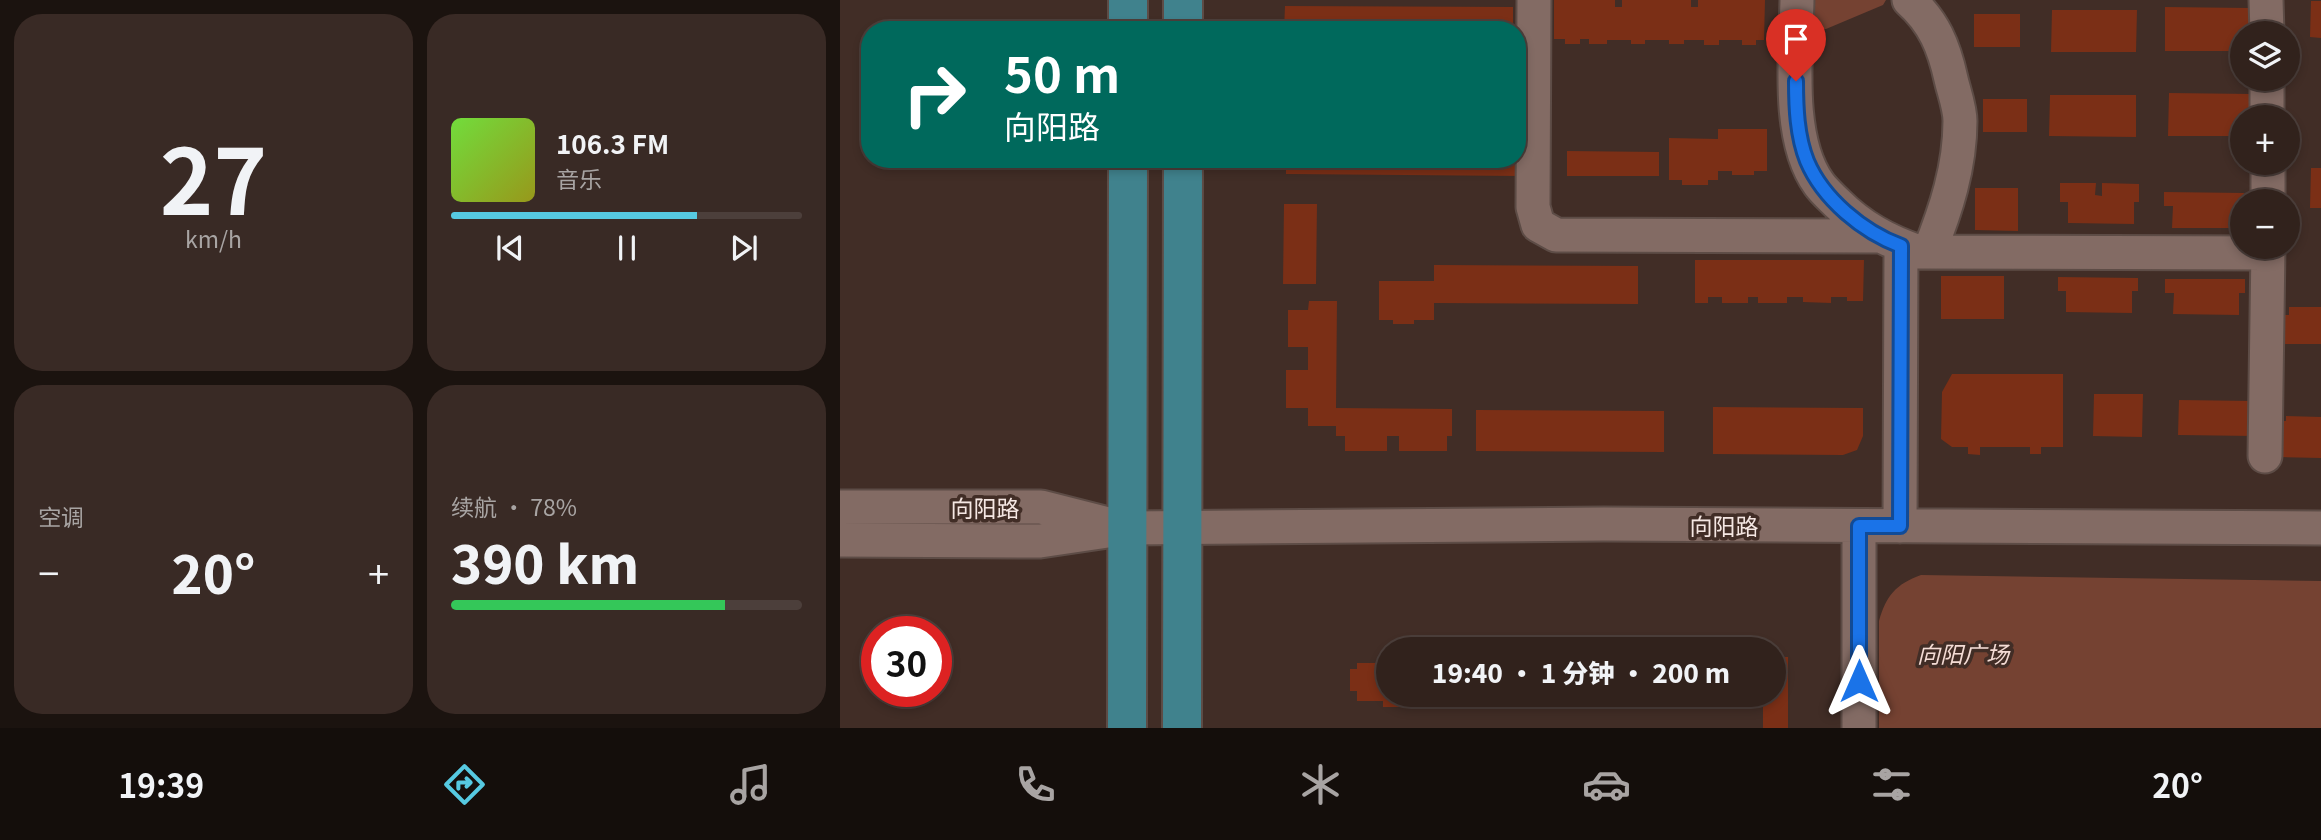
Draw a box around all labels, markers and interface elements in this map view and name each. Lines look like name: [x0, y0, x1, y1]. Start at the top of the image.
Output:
pin: [1766, 9, 1826, 81]
icon: arrive: [1777, 20, 1815, 58]
map controls: [2230, 21, 2300, 259]
button: layers: [2230, 21, 2300, 91]
text: 50 m: [1004, 36, 1120, 107]
icon: right: [889, 49, 980, 140]
text: 向阳路: [1004, 102, 1100, 148]
button: +: [2230, 105, 2300, 175]
text: 27: [160, 109, 267, 241]
text: 106.3 FM: [556, 124, 669, 161]
text: 音乐: [556, 161, 602, 195]
button: −: [2230, 189, 2300, 259]
text: km/h: [185, 221, 242, 255]
icon: previous: [491, 229, 529, 267]
icon: pause: [608, 229, 646, 267]
icon: next: [725, 229, 763, 267]
text: 续航 · 78%: [451, 489, 577, 523]
street label: 向阳路: [951, 490, 1020, 524]
text: 空调: [38, 499, 84, 533]
street label: 向阳路: [1690, 508, 1759, 542]
text: 390 km: [451, 524, 639, 599]
text: 20°: [172, 534, 255, 609]
text: −: [38, 544, 59, 599]
text: +: [368, 544, 389, 599]
speed limit sign: 30: [861, 616, 952, 707]
park label: 向阳广场: [1917, 636, 2011, 670]
position arrow: [1822, 644, 1896, 718]
text: 19:40 · 1 分钟 · 200 m: [1432, 653, 1730, 690]
icon: directions: [440, 760, 489, 809]
icon: music: [726, 760, 775, 809]
icon: phone: [1011, 760, 1060, 809]
icon: climate: [1296, 760, 1345, 809]
icon: car: [1582, 760, 1631, 809]
icon: filters: [1867, 760, 1916, 809]
text: 19:39: [118, 761, 204, 807]
text: 20°: [2152, 761, 2203, 807]

